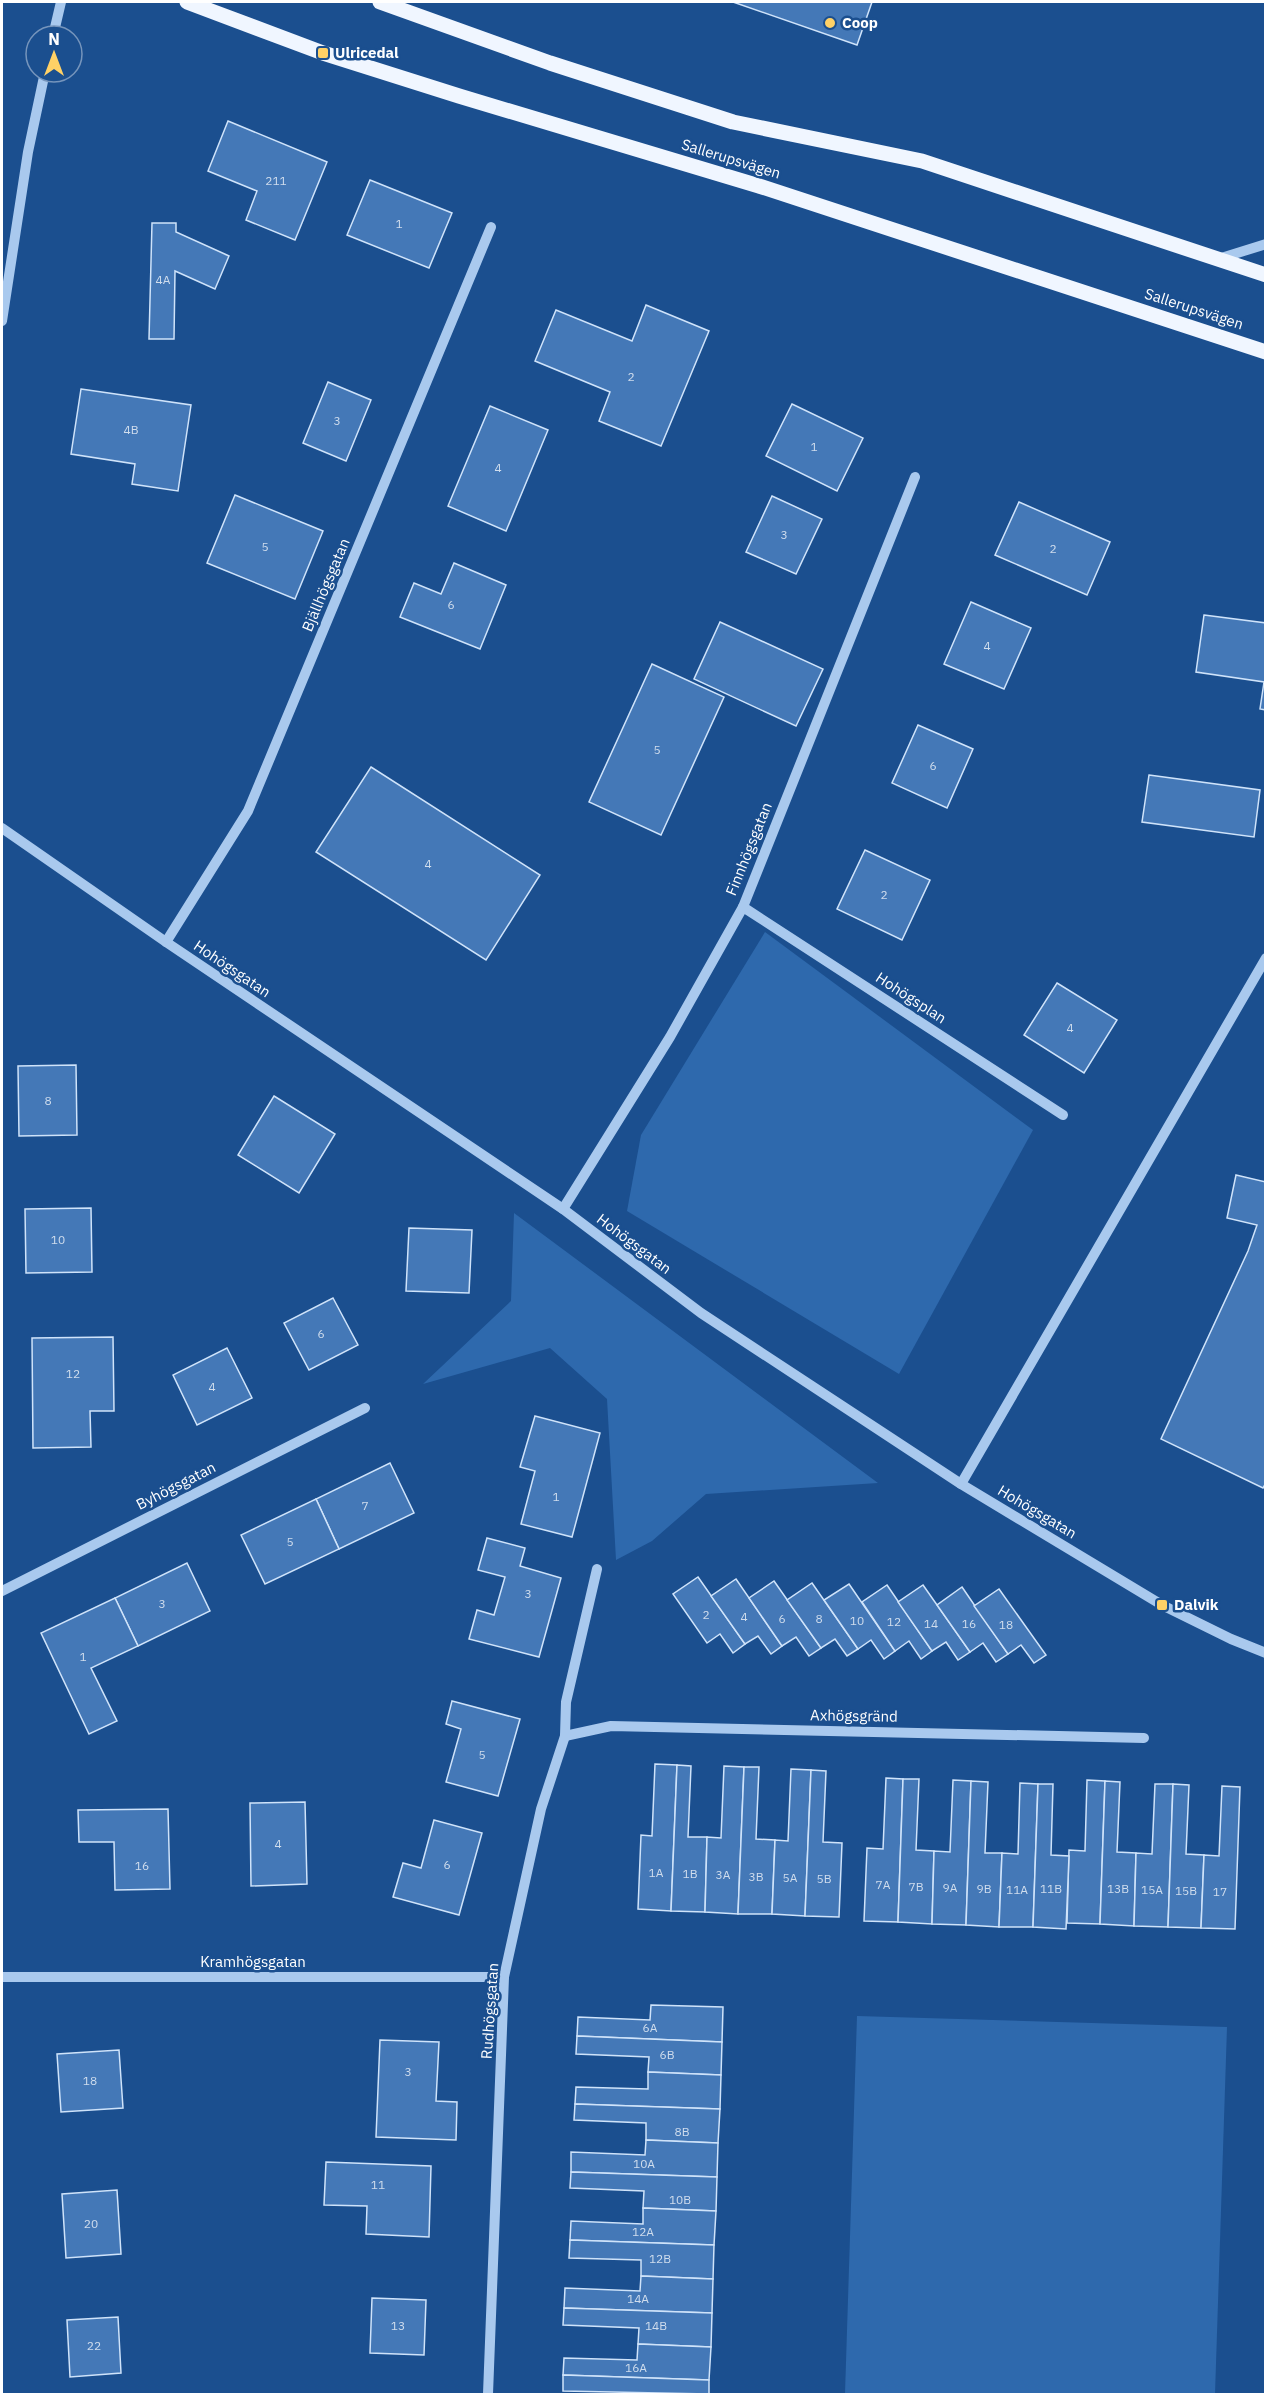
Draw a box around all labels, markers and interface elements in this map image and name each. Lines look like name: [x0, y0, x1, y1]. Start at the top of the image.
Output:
place label: Coop: [842, 13, 878, 32]
marker: Coop: [823, 16, 837, 30]
north arrow: [24, 24, 84, 84]
text: N: [48, 29, 60, 49]
place label: Ulricedal: [335, 43, 399, 62]
marker: Ulricedal: [316, 46, 330, 60]
street label: Sallerupsvägen: [679, 134, 783, 183]
house number: 211: [265, 173, 287, 188]
house number: 1: [395, 216, 403, 231]
house number: 4A: [156, 272, 171, 287]
street label: Sallerupsvägen: [1142, 284, 1246, 333]
house number: 2: [627, 369, 635, 384]
house number: 3: [333, 413, 341, 428]
house number: 4B: [123, 422, 139, 437]
house number: 1: [810, 439, 818, 454]
house number: 4: [494, 460, 502, 475]
house number: 3: [780, 527, 788, 542]
street label: Bjällhögsgatan: [297, 535, 354, 634]
house number: 5: [261, 539, 269, 554]
house number: 2: [1049, 541, 1057, 556]
house number: 6: [447, 597, 455, 612]
house number: 4: [983, 638, 991, 653]
house number: 5: [653, 742, 661, 757]
house number: 6: [929, 758, 937, 773]
street label: Finnhögsgatan: [721, 799, 776, 898]
house number: 4: [424, 856, 432, 871]
house number: 2: [880, 887, 888, 902]
street label: Hohögsgatan: [190, 936, 274, 1001]
street label: Hohögsplan: [872, 968, 950, 1027]
house number: 4: [1066, 1020, 1074, 1035]
house number: 8: [44, 1093, 52, 1108]
street label: Hohögsgatan: [593, 1209, 675, 1278]
house number: 10: [51, 1232, 65, 1247]
house number: 6: [317, 1326, 325, 1341]
house number: 12: [66, 1366, 80, 1381]
house number: 4: [208, 1379, 216, 1394]
street label: Byhögsgatan: [133, 1457, 219, 1514]
street label: Hohögsgatan: [994, 1481, 1080, 1543]
house number: 1: [552, 1489, 560, 1504]
house number: 7: [361, 1498, 369, 1513]
house number: 5: [286, 1534, 294, 1549]
house number: 3: [524, 1586, 532, 1601]
place label: Dalvik: [1174, 1595, 1219, 1614]
house number: 3: [158, 1596, 166, 1611]
marker: Dalvik: [1155, 1598, 1169, 1612]
house number: 2: [702, 1607, 710, 1622]
house number: 4: [740, 1609, 748, 1624]
house number: 6: [778, 1611, 786, 1626]
house number: 8: [815, 1611, 823, 1626]
house number: 10: [850, 1613, 864, 1628]
house number: 12: [887, 1614, 901, 1629]
house number: 14: [924, 1616, 938, 1631]
house number: 16: [962, 1616, 976, 1631]
house number: 18: [999, 1617, 1013, 1632]
house number: 1: [79, 1649, 87, 1664]
street label: Axhögsgränd: [810, 1705, 898, 1726]
house number: 5: [478, 1747, 486, 1762]
house number: 4: [274, 1836, 282, 1851]
house number: 6: [443, 1857, 451, 1872]
house number: 16: [135, 1858, 149, 1873]
house number: 1A: [649, 1865, 664, 1880]
house number: 1B: [682, 1866, 698, 1881]
house number: 3A: [716, 1867, 731, 1882]
house number: 3B: [748, 1869, 764, 1884]
house number: 5A: [783, 1870, 798, 1885]
house number: 5B: [816, 1871, 832, 1886]
house number: 7A: [876, 1877, 891, 1892]
house number: 7B: [908, 1879, 924, 1894]
house number: 9A: [943, 1880, 958, 1895]
house number: 9B: [976, 1881, 992, 1896]
house number: 11B: [1040, 1881, 1062, 1896]
house number: 13B: [1107, 1881, 1129, 1896]
house number: 11A: [1006, 1882, 1028, 1897]
house number: 15A: [1141, 1882, 1163, 1897]
house number: 15B: [1175, 1883, 1197, 1898]
house number: 17: [1213, 1884, 1227, 1899]
street label: Kramhögsgatan: [200, 1952, 306, 1971]
street label: Rudhögsgatan: [477, 1962, 502, 2060]
house number: 6A: [643, 2020, 658, 2035]
house number: 6B: [659, 2047, 675, 2062]
house number: 3: [404, 2064, 412, 2079]
house number: 18: [83, 2073, 97, 2088]
house number: 8B: [674, 2124, 690, 2139]
house number: 10A: [633, 2156, 655, 2171]
house number: 11: [371, 2177, 385, 2192]
house number: 10B: [669, 2192, 691, 2207]
house number: 20: [84, 2216, 98, 2231]
house number: 12A: [632, 2224, 654, 2239]
house number: 12B: [649, 2251, 671, 2266]
house number: 14A: [627, 2291, 649, 2306]
house number: 13: [391, 2318, 405, 2333]
house number: 14B: [645, 2318, 667, 2333]
house number: 22: [87, 2338, 101, 2353]
house number: 16A: [625, 2360, 647, 2375]

